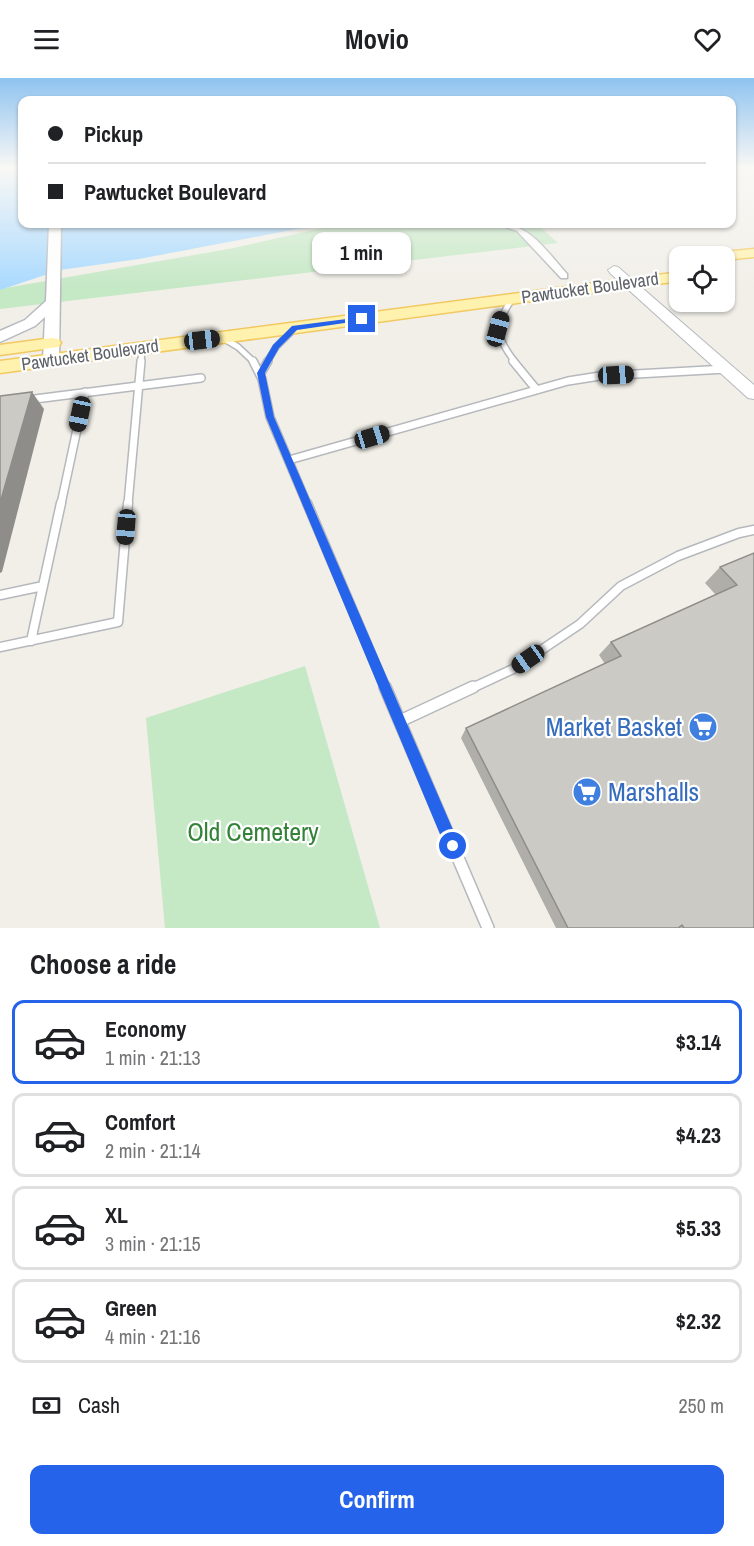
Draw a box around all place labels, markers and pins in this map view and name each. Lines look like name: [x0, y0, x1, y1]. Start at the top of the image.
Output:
place label: Market Basket: [546, 709, 682, 744]
supermarket icon: Market Basket: [687, 711, 719, 743]
place label: Marshalls: [608, 774, 699, 809]
supermarket icon: Marshalls: [571, 776, 603, 808]

